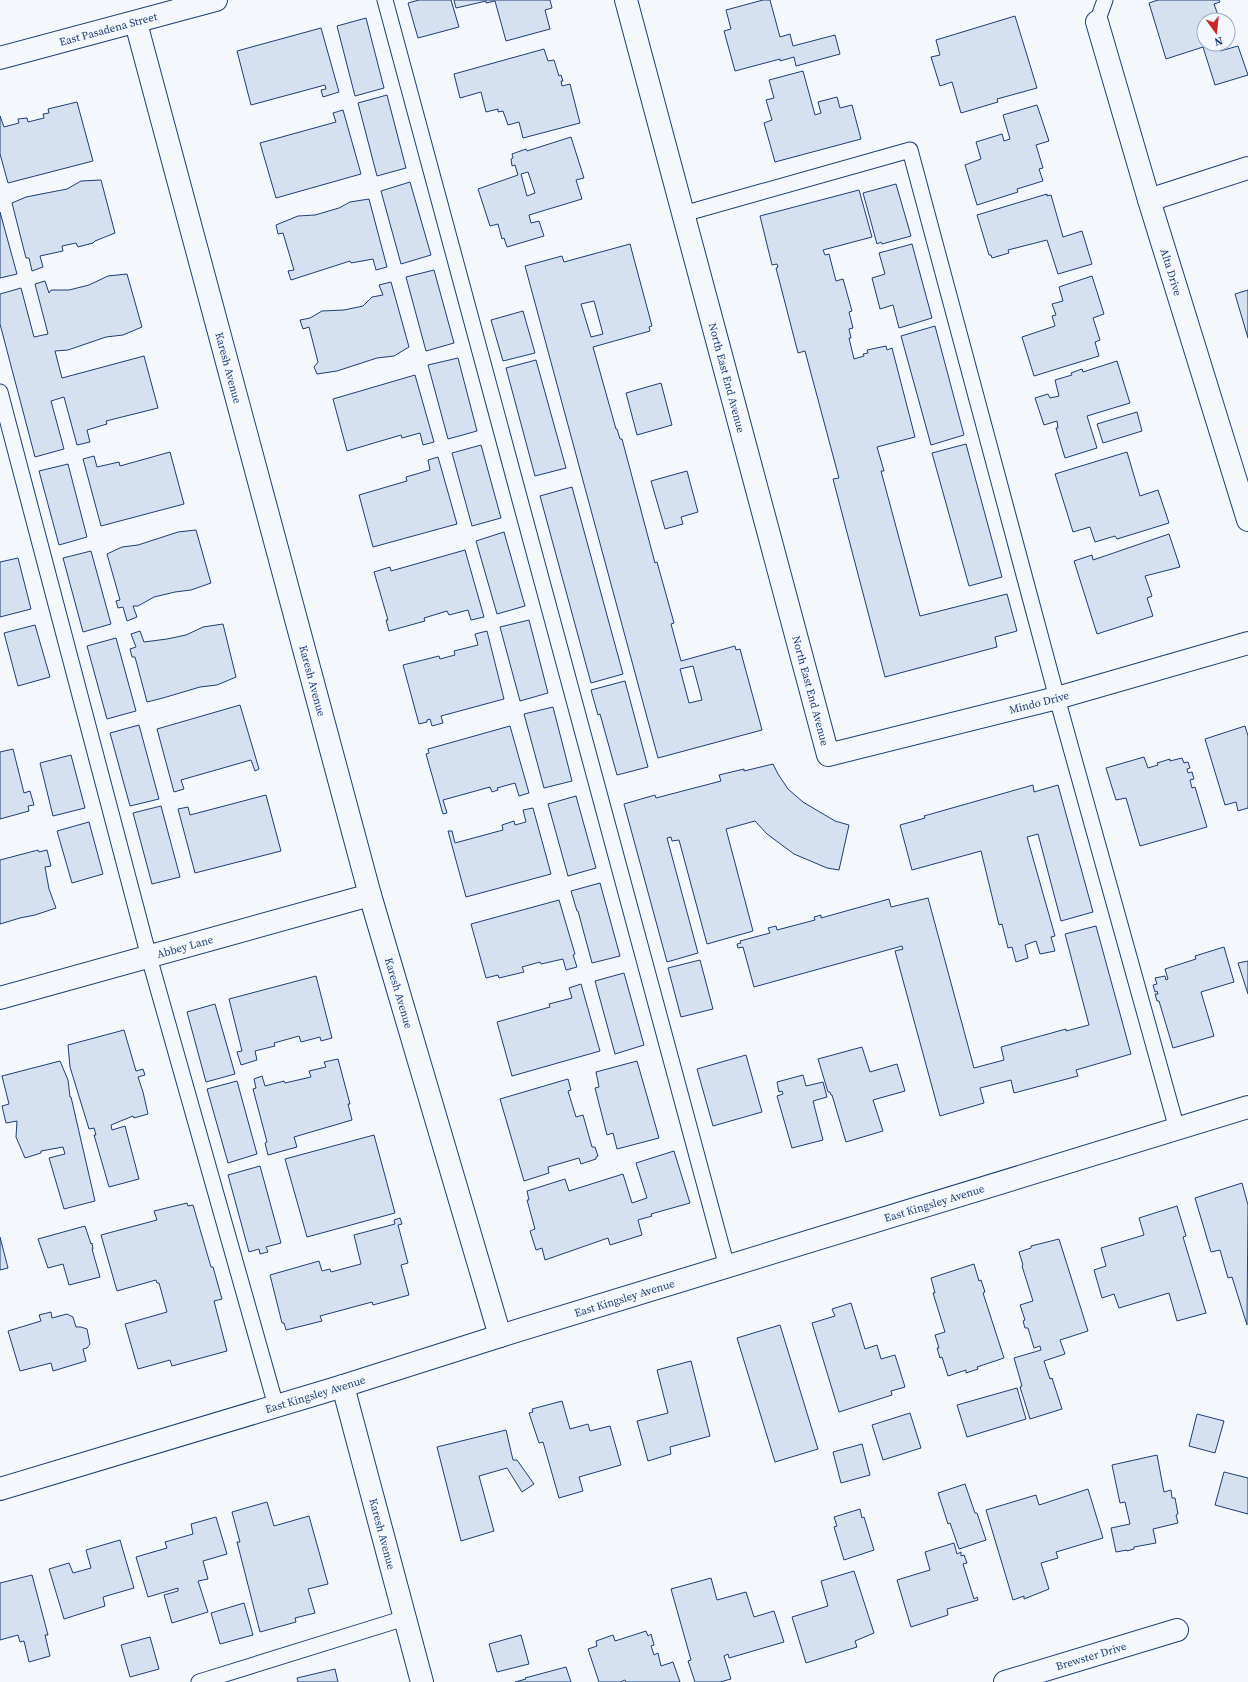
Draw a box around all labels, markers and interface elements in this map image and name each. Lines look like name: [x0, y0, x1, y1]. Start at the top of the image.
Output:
street label: East Pasadena Street: [58, 9, 159, 49]
north arrow: [1196, 12, 1236, 52]
text: N: [1213, 33, 1224, 49]
street label: Alta Drive: [1157, 247, 1186, 298]
street label: North East End Avenue: [705, 321, 749, 435]
street label: Karesh Avenue: [212, 331, 245, 405]
street label: North East End Avenue: [789, 634, 833, 748]
street label: Karesh Avenue: [296, 644, 329, 718]
street label: Mindo Drive: [1007, 687, 1071, 717]
street label: Abbey Lane: [155, 931, 215, 962]
street label: Karesh Avenue: [381, 956, 417, 1030]
street label: East Kingsley Avenue: [882, 1181, 987, 1225]
street label: East Kingsley Avenue: [572, 1275, 677, 1320]
street label: East Kingsley Avenue: [263, 1372, 367, 1417]
street label: Karesh Avenue: [366, 1497, 399, 1571]
street label: Brewster Drive: [1054, 1638, 1129, 1674]

